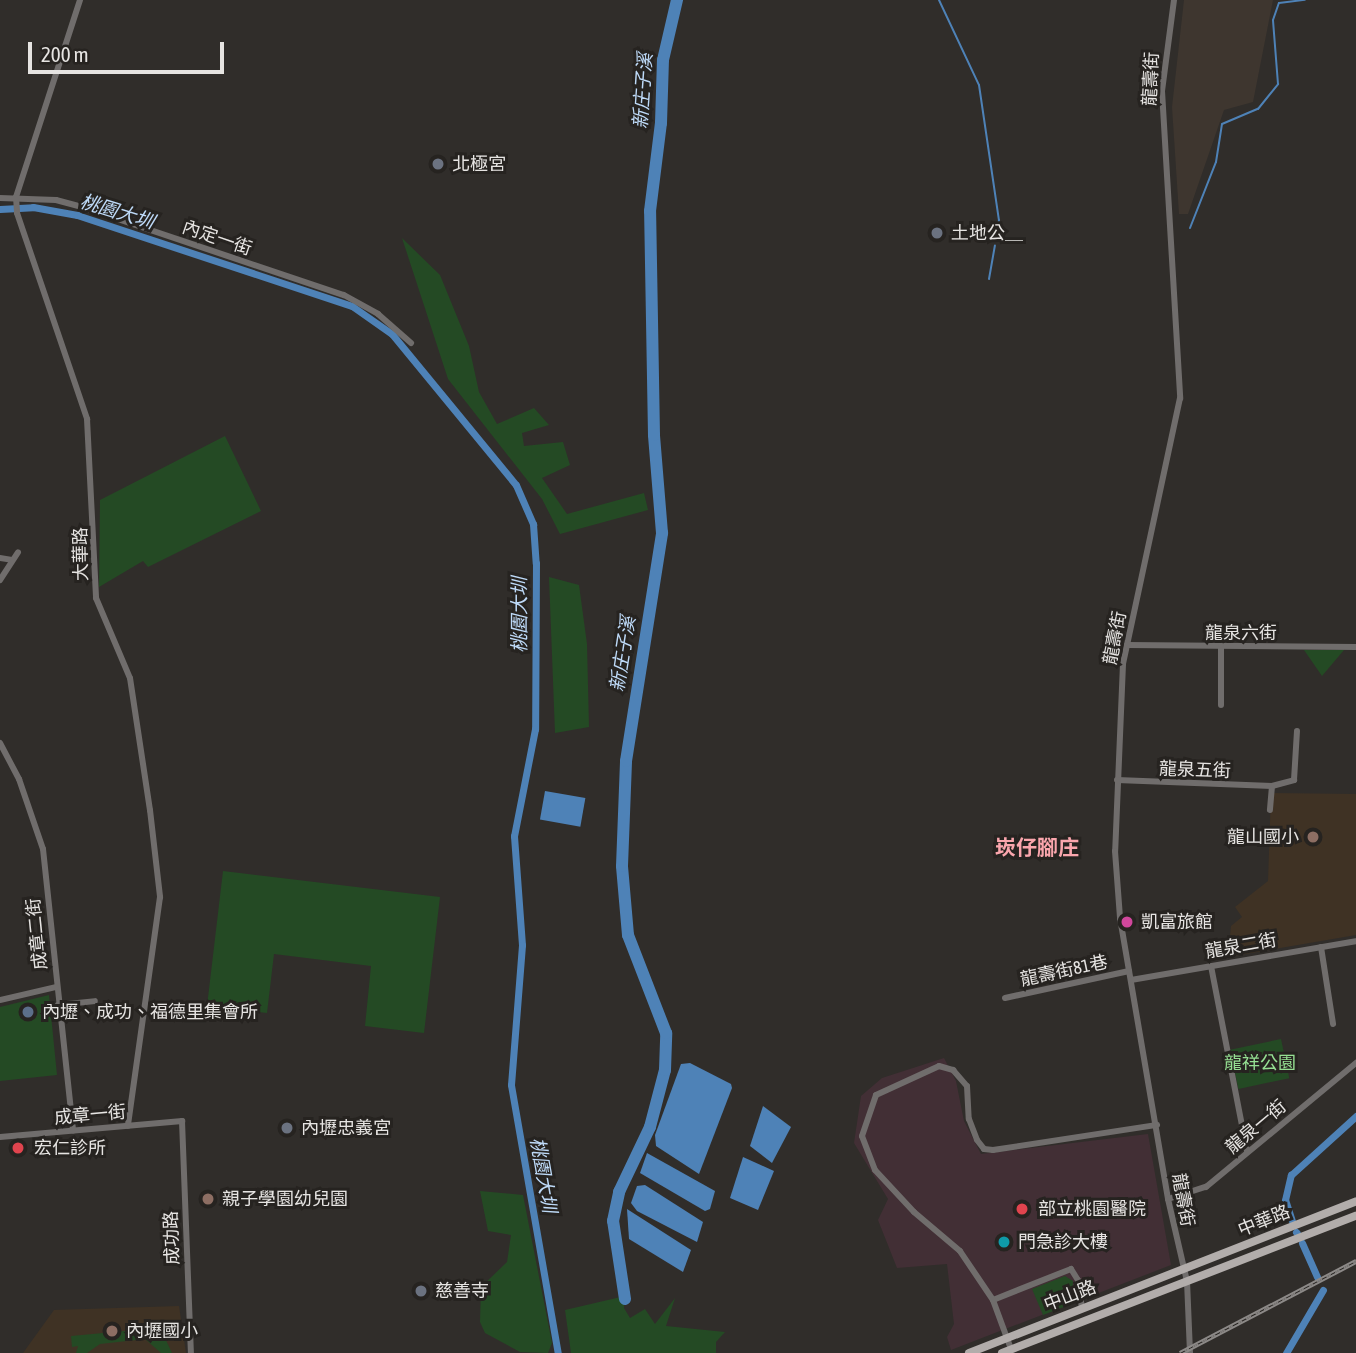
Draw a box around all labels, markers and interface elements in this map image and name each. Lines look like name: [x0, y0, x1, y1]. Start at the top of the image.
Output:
scale bar: [32, 28, 228, 72]
text: 200 m: [41, 42, 89, 66]
street label: 龍壽街: [1139, 51, 1163, 107]
water label: 新庄子溪: [629, 52, 657, 130]
place label: 北極宮: [452, 153, 506, 175]
marker: 北極宮: [430, 156, 446, 172]
water label: 桃園大圳: [77, 190, 157, 234]
street label: 內定一街: [179, 216, 255, 260]
place label: 土地公＿: [951, 222, 1023, 244]
marker: 土地公＿: [929, 225, 945, 241]
street label: 大華路: [70, 527, 92, 581]
water label: 桃園大圳: [509, 577, 531, 653]
street label: 龍壽街: [1099, 609, 1131, 667]
water label: 新庄子溪: [606, 615, 640, 693]
street label: 龍泉六街: [1205, 622, 1277, 644]
street label: 龍泉五街: [1159, 758, 1231, 782]
place label: 龍山國小: [1227, 826, 1299, 848]
marker: 龍山國小: [1305, 829, 1321, 845]
district label: 崁仔腳庄: [995, 834, 1079, 860]
street label: 成章二街: [22, 897, 52, 971]
place label: 凱富旅館: [1141, 911, 1213, 933]
marker: 凱富旅館: [1119, 914, 1135, 930]
street label: 龍泉二街: [1204, 929, 1278, 963]
street label: 龍壽街81巷: [1018, 951, 1110, 991]
place label: 內壢、成功、福德里集會所: [42, 1001, 258, 1023]
marker: 內壢、成功、福德里集會所: [20, 1004, 36, 1020]
park label: 龍祥公園: [1224, 1052, 1296, 1074]
street label: 龍泉一街: [1221, 1096, 1291, 1158]
street label: 成章一街: [53, 1101, 127, 1129]
place label: 內壢忠義宮: [301, 1117, 391, 1139]
marker: 內壢忠義宮: [279, 1120, 295, 1136]
water label: 桃園大圳: [525, 1136, 561, 1214]
place label: 宏仁診所: [34, 1137, 106, 1159]
marker: 宏仁診所: [8, 1138, 28, 1158]
street label: 龍壽街: [1168, 1172, 1198, 1228]
place label: 親子學園幼兒園: [222, 1188, 348, 1210]
marker: 親子學園幼兒園: [200, 1191, 216, 1207]
place label: 部立桃園醫院: [1038, 1198, 1146, 1220]
marker: 部立桃園醫院: [1012, 1199, 1032, 1219]
street label: 中華路: [1235, 1201, 1293, 1241]
street label: 成功路: [160, 1211, 184, 1265]
place label: 門急診大樓: [1018, 1231, 1108, 1253]
marker: 門急診大樓: [996, 1234, 1012, 1250]
street label: 中山路: [1041, 1276, 1099, 1316]
place label: 慈善寺: [435, 1280, 489, 1302]
marker: 慈善寺: [413, 1283, 429, 1299]
place label: 內壢國小: [126, 1320, 198, 1342]
marker: 內壢國小: [104, 1323, 120, 1339]

